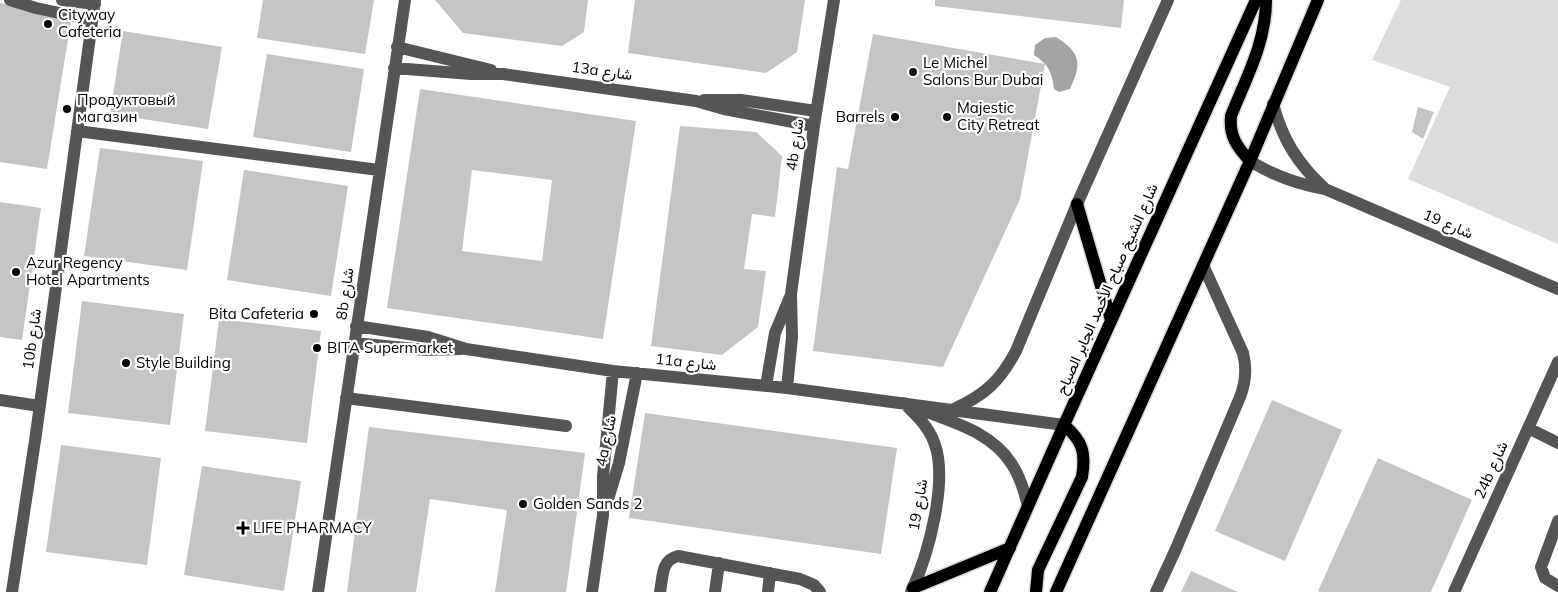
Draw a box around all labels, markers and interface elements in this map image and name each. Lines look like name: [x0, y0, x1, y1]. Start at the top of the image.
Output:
place label: Cityway Cafeteria: [58, 5, 121, 41]
marker: Cityway Cafeteria: [42, 18, 54, 30]
place label: Le Michel Salons Bur Dubai: [923, 53, 1043, 89]
street label: 13a شارع: [570, 57, 634, 86]
marker: Le Michel Salons Bur Dubai: [907, 66, 919, 78]
place label: Продуктовый магазин: [77, 90, 176, 126]
place label: Majestic City Retreat: [957, 98, 1039, 134]
marker: Продуктовый магазин: [61, 103, 73, 115]
place label: Barrels: [836, 107, 885, 126]
marker: Barrels: [889, 111, 901, 123]
marker: Majestic City Retreat: [941, 111, 953, 123]
street label: 4b شارع: [781, 118, 810, 172]
street label: شارع الشيخ صباح الأحمد الجابر الصباح: [1051, 180, 1164, 398]
street label: شارع 19: [1420, 205, 1476, 244]
place label: Azur Regency Hotel Apartments: [26, 253, 150, 289]
marker: Azur Regency Hotel Apartments: [10, 266, 22, 278]
street label: 8b شارع: [331, 267, 360, 321]
place label: Bita Cafeteria: [209, 304, 304, 323]
street label: 10b شارع: [18, 307, 47, 371]
marker: Bita Cafeteria: [308, 308, 320, 320]
place label: BITA Supermarket: [327, 338, 453, 357]
marker: BITA Supermarket: [311, 342, 323, 354]
street label: 11a شارع: [654, 349, 718, 376]
place label: Style Building: [136, 353, 231, 372]
marker: Style Building: [120, 357, 132, 369]
street label: 4a شارع: [591, 413, 622, 469]
street label: 24b شارع: [1469, 438, 1514, 502]
street label: شارع 19: [904, 477, 933, 533]
place label: Golden Sands 2: [533, 494, 642, 513]
marker: Golden Sands 2: [517, 498, 529, 510]
place label: LIFE PHARMACY: [253, 518, 373, 537]
marker: LIFE PHARMACY: [237, 522, 249, 534]

